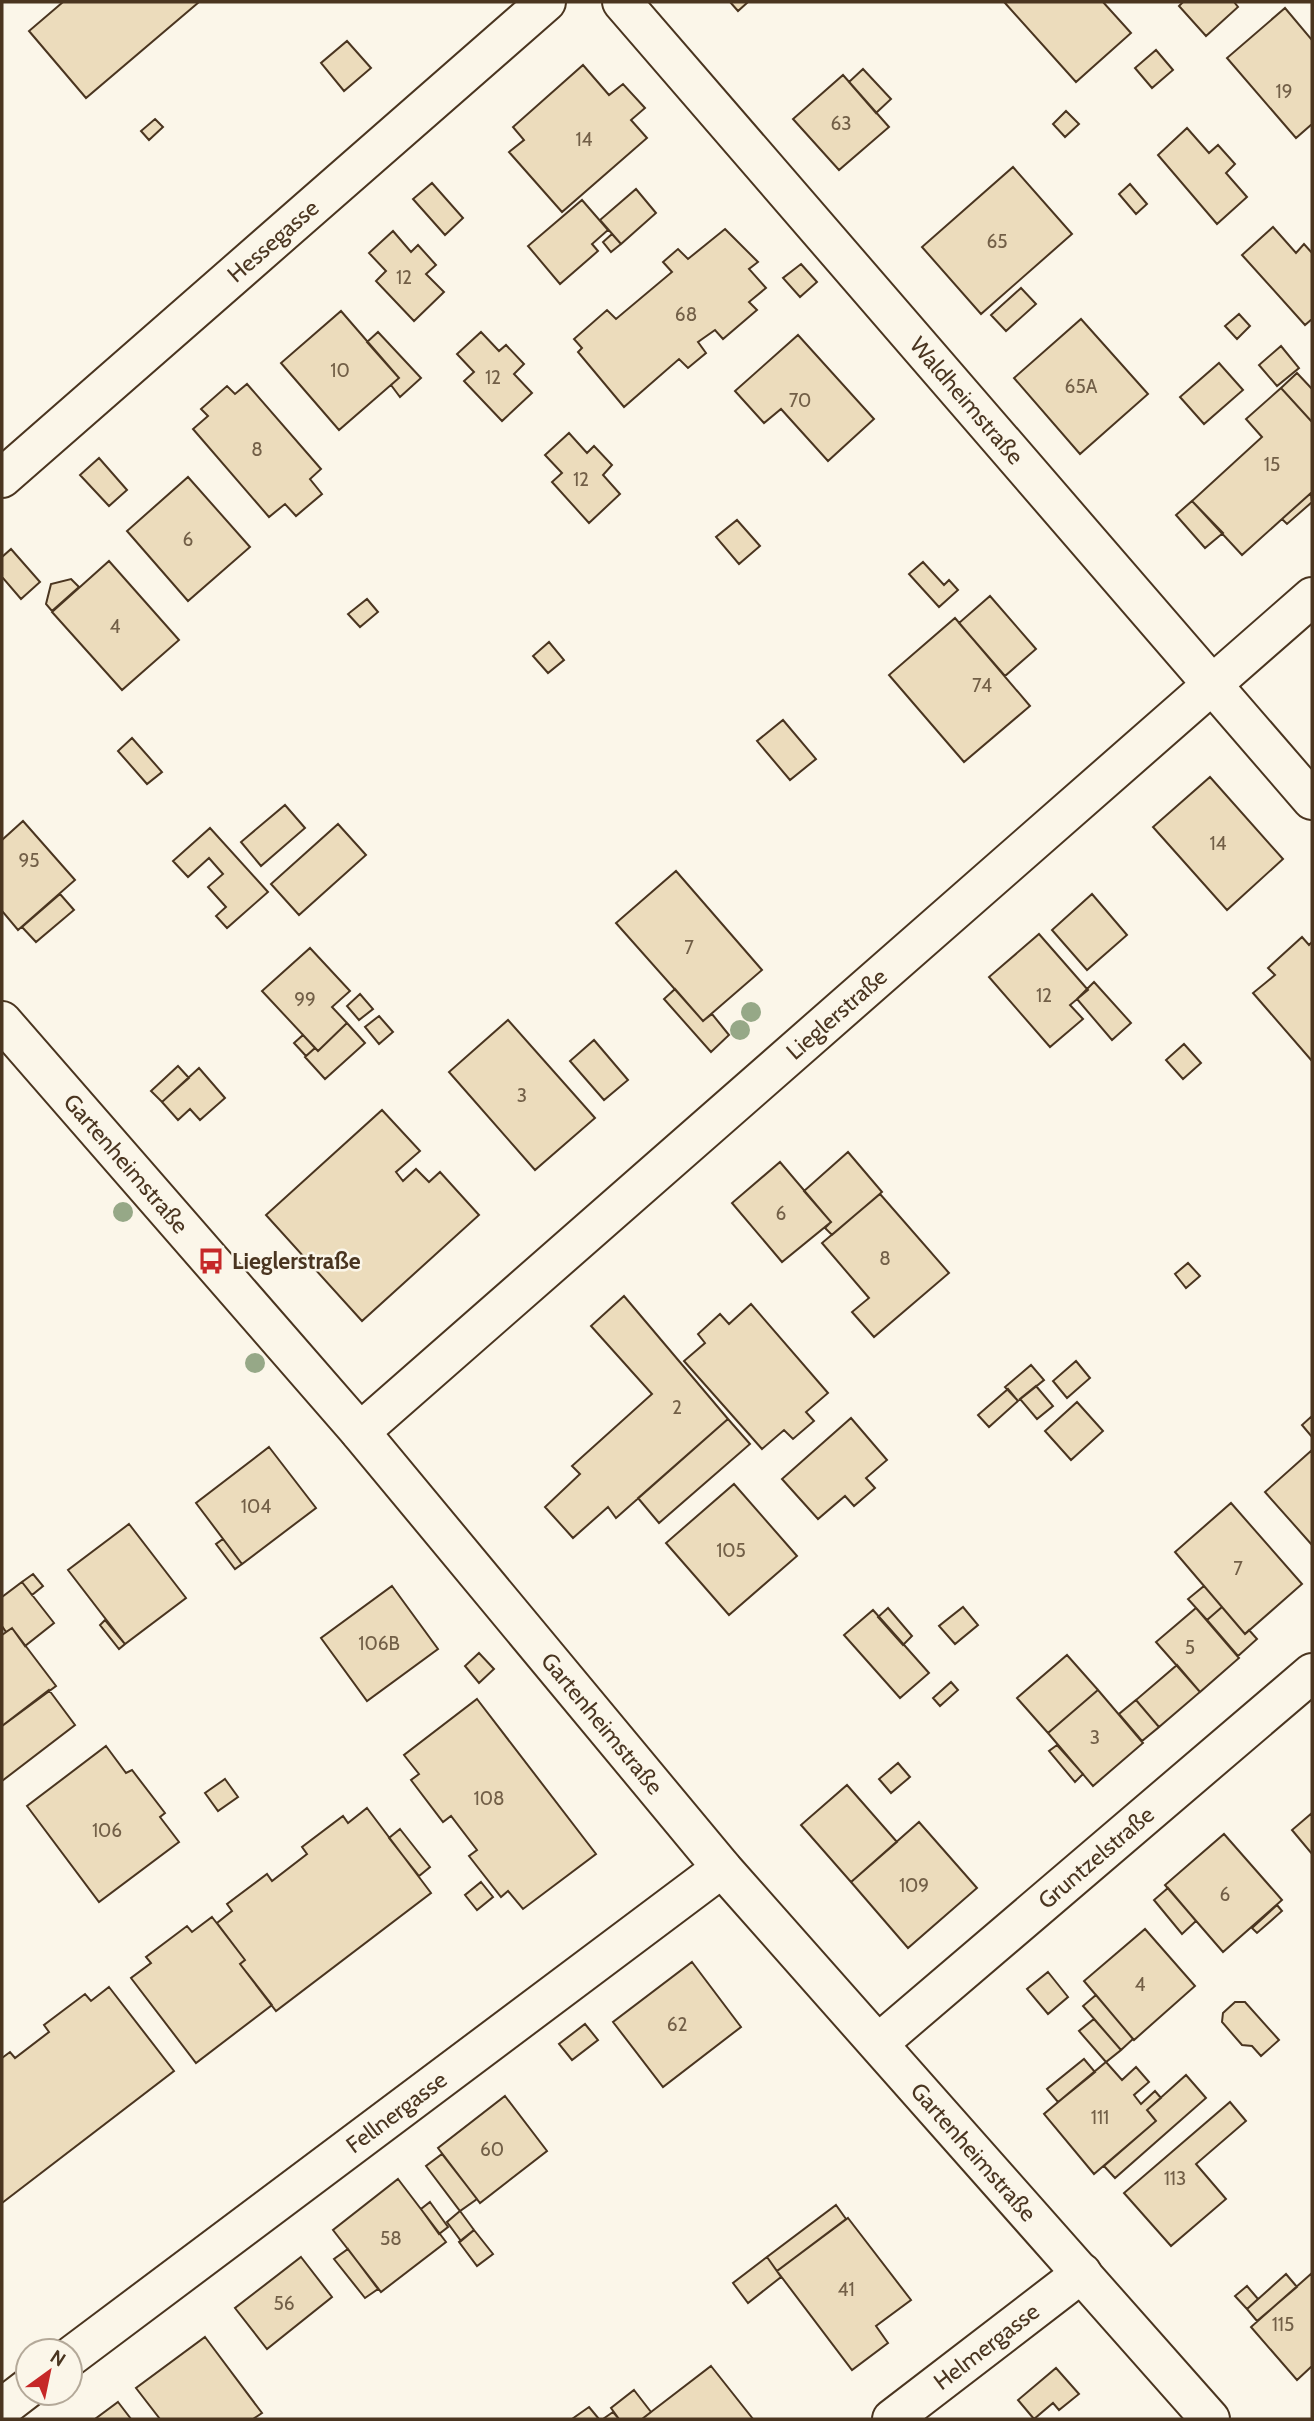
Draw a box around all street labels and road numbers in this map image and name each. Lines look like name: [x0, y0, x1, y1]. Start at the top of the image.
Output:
street label: Hessegasse: [222, 193, 324, 288]
street label: Waldheimstraße: [904, 331, 1030, 470]
street label: Lieglerstraße: [781, 962, 893, 1066]
street label: Gartenheimstraße: [58, 1088, 195, 1239]
street label: Gartenheimstraße: [535, 1647, 669, 1800]
street label: Gruntzelstraße: [1032, 1800, 1160, 1915]
street label: Fellnergasse: [340, 2065, 453, 2159]
street label: Gartenheimstraße: [905, 2077, 1042, 2227]
street label: Helmergasse: [928, 2297, 1045, 2396]

